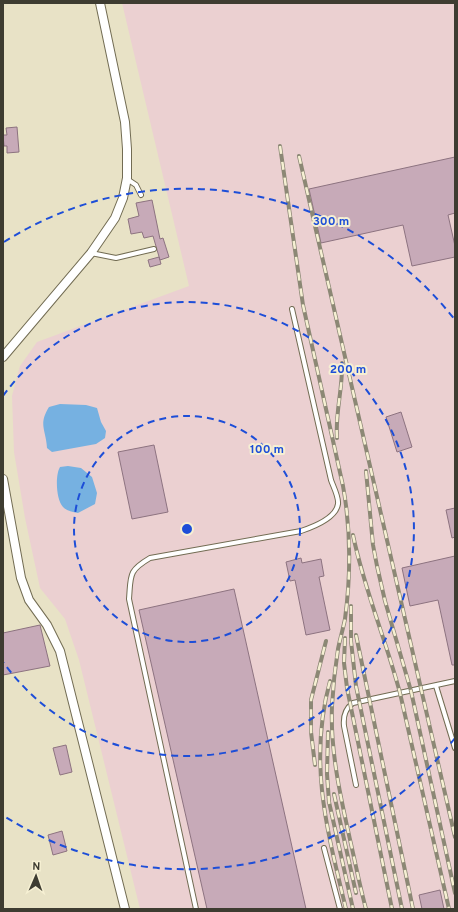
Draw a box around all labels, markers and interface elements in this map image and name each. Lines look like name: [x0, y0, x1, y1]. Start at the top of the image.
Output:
text: 300 m: [313, 214, 349, 230]
text: 200 m: [330, 362, 366, 378]
text: 100 m: [250, 442, 284, 458]
centre of rings: [180, 522, 194, 536]
north arrow: [16, 856, 56, 896]
text: N: [32, 860, 41, 874]

